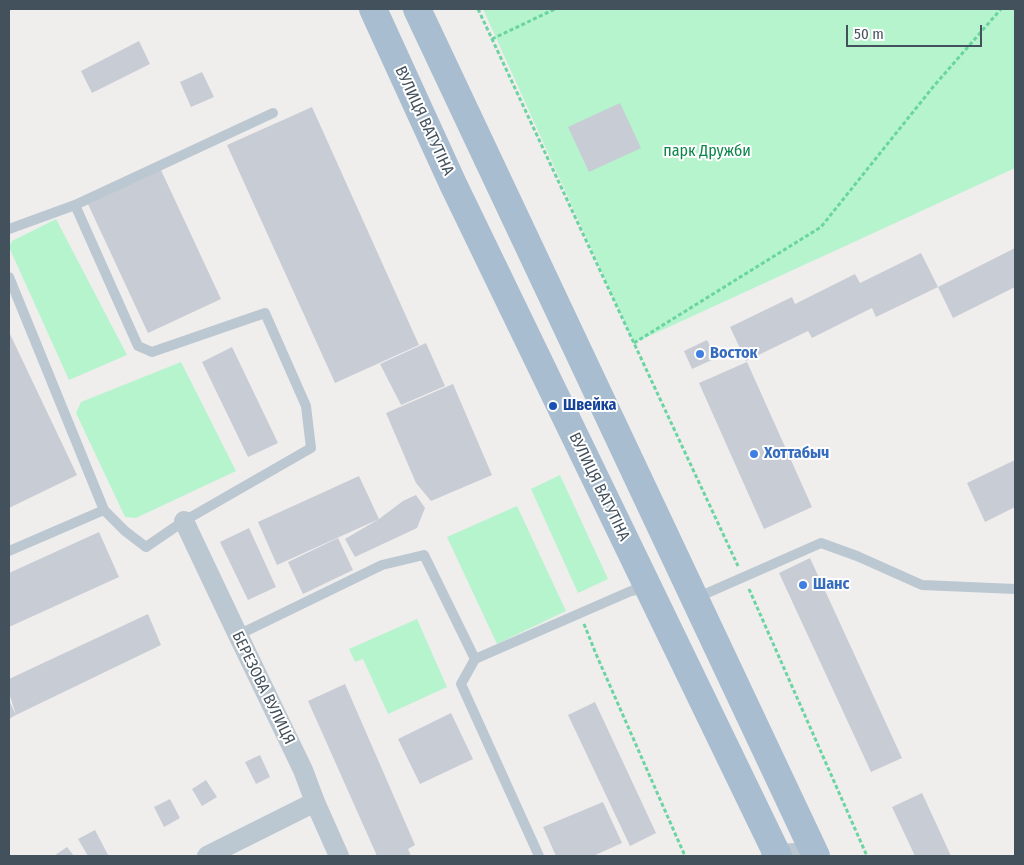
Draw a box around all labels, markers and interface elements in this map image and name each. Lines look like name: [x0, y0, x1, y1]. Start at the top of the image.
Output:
scale bar: [849, 15, 985, 47]
text: 50 m: [854, 25, 884, 43]
street label: ВУЛИЦЯ ВАТУТІНА: [390, 63, 458, 179]
park label: парк Дружби: [663, 142, 751, 162]
place label: Восток: [710, 344, 758, 364]
marker: Восток: [694, 348, 706, 360]
place label: Швейка: [563, 396, 617, 416]
marker: Швейка: [547, 400, 559, 412]
street label: ВУЛИЦЯ ВАТУТІНА: [564, 430, 634, 544]
place label: Хоттабыч: [764, 444, 829, 464]
marker: Хоттабыч: [748, 448, 760, 460]
place label: Шанс: [813, 575, 850, 595]
marker: Шанс: [797, 579, 809, 591]
street label: БЕРЕЗОВА ВУЛИЦЯ: [227, 628, 299, 748]

